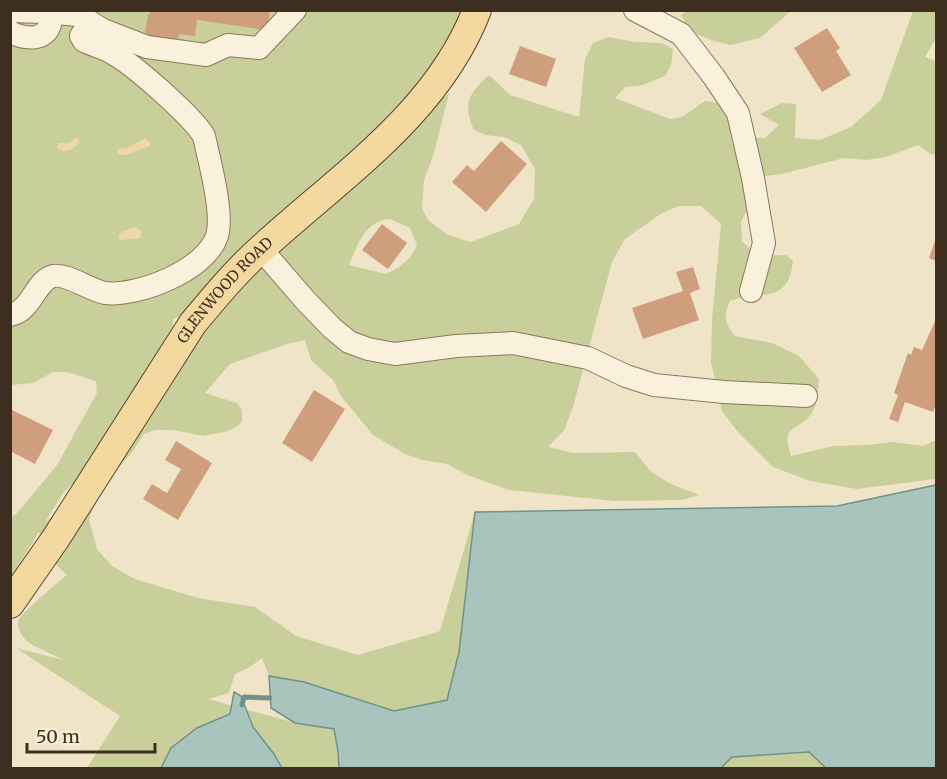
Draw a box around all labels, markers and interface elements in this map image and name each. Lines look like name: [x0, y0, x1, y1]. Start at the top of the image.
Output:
street label: GLENWOOD ROAD: [173, 233, 277, 347]
scale bar: [27, 716, 154, 754]
text: 50 m: [36, 725, 80, 748]

